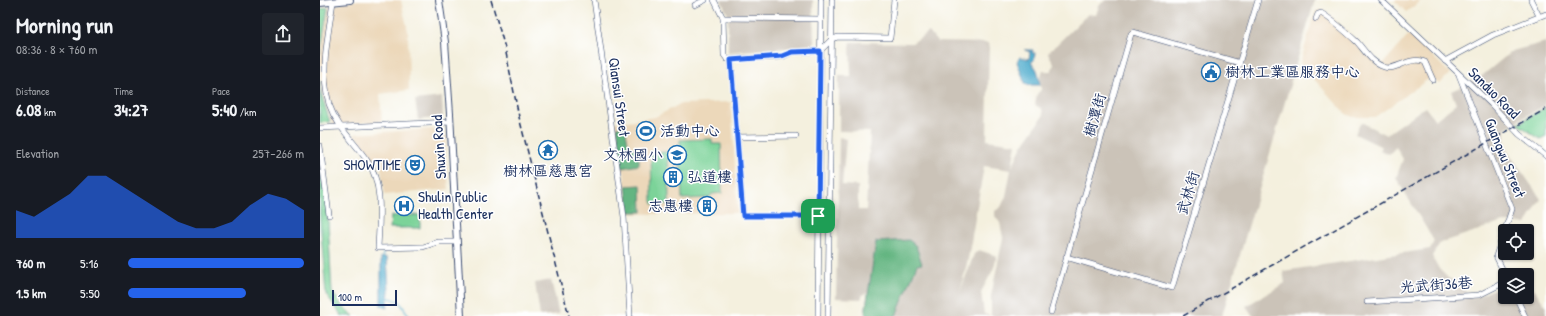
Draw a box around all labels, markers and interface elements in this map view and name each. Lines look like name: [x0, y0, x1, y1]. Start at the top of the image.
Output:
text: Morning run: [16, 10, 113, 40]
button: share: [262, 13, 304, 55]
text: 08:36 · 8 × 760 m: [16, 40, 97, 58]
street label: Qiansui Street: [604, 56, 636, 139]
public building icon: 樹林工業區服務中心: [1200, 61, 1222, 83]
place label: 樹林工業區服務中心: [1225, 61, 1360, 82]
street label: Sanduo Road: [1464, 62, 1525, 123]
text: Distance: [16, 84, 50, 98]
text: Time: [114, 84, 133, 98]
text: Pace: [212, 84, 230, 98]
street label: 樹潭街: [1078, 90, 1111, 139]
text: 6.08: [16, 98, 41, 121]
text: 34:27: [114, 98, 148, 121]
text: 5:40: [212, 98, 237, 121]
text: km: [41, 105, 56, 119]
text: /km: [237, 105, 256, 119]
street label: Shuxin Road: [426, 114, 451, 180]
street label: Guangwu Street: [1480, 115, 1531, 201]
sports icon: 活動中心: [635, 120, 657, 142]
place label: 活動中心: [660, 120, 720, 141]
temple icon: 樹林區慈惠宮: [537, 139, 559, 161]
text: Elevation: [16, 144, 59, 162]
text: 257–266 m: [252, 144, 304, 162]
place label: 文林國小: [603, 144, 663, 165]
school or university icon: 文林國小: [666, 144, 688, 166]
place label: SHOWTIME: [343, 154, 401, 175]
theatre icon: SHOWTIME: [404, 154, 426, 176]
place label: 樹林區慈惠宮: [503, 160, 593, 181]
building icon: 弘道樓: [662, 166, 684, 188]
place label: 弘道樓: [687, 166, 732, 187]
street label: 武林街: [1171, 168, 1204, 217]
place label: Shulin Public Health Center: [418, 186, 494, 224]
hospital icon: Shulin Public Health Center: [393, 195, 415, 217]
place label: 志惠樓: [648, 195, 693, 216]
building icon: 志惠樓: [696, 195, 718, 217]
pin: [801, 199, 835, 233]
icon: arrive: [807, 205, 829, 227]
map controls: [1498, 224, 1534, 304]
button: locate: [1498, 224, 1534, 260]
text: 760 m: [16, 254, 45, 272]
text: 5:16: [80, 254, 98, 272]
button: layers: [1498, 268, 1534, 304]
street label: 光武街36巷: [1399, 271, 1473, 298]
text: 1.5 km: [16, 284, 46, 302]
text: 5:50: [80, 284, 100, 302]
scale bar: [332, 288, 397, 307]
text: 100 m: [338, 290, 362, 304]

